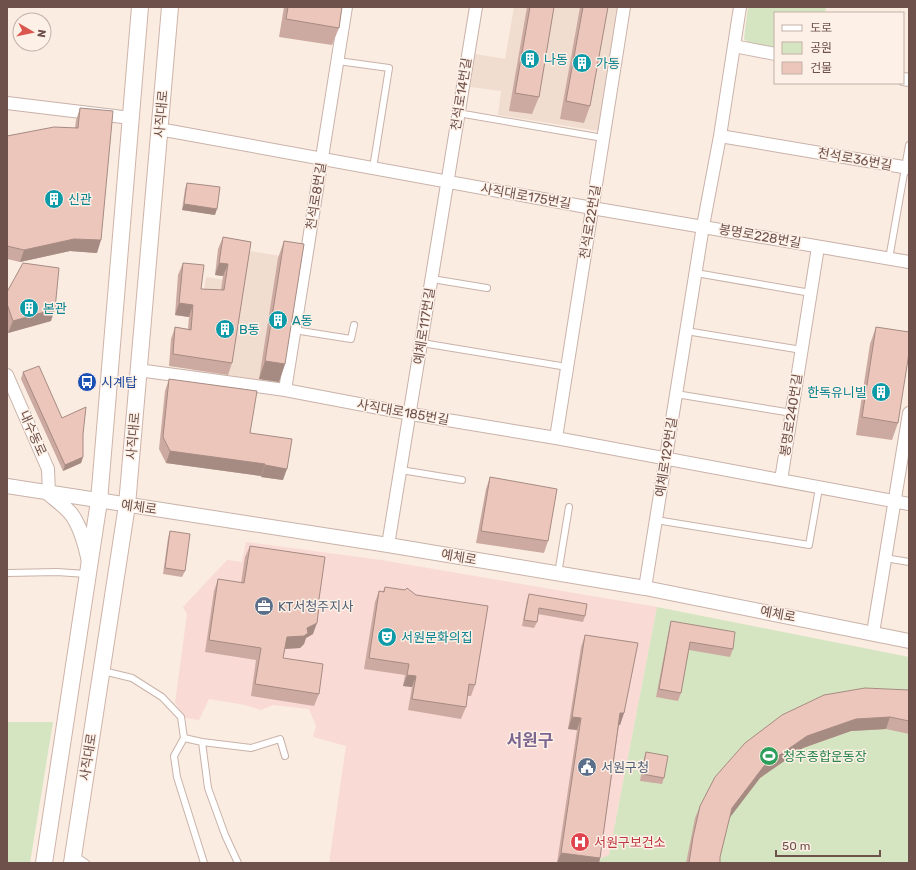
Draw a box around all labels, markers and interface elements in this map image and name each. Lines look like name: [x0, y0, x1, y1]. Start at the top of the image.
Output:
north arrow: [12, 12, 52, 52]
legend: [774, 12, 904, 84]
text: 도로: [810, 21, 832, 35]
text: N: [34, 29, 48, 38]
text: 공원: [810, 41, 832, 55]
building icon: 나동: [519, 48, 541, 70]
place label: 나동: [544, 52, 568, 67]
building icon: 가동: [571, 52, 593, 74]
place label: 가동: [596, 56, 620, 71]
street label: 천석로14번길: [448, 57, 474, 131]
text: 건물: [810, 61, 832, 75]
street label: 사직대로: [151, 89, 171, 138]
street label: 천석로36번길: [817, 145, 893, 173]
street label: 천석로8번길: [303, 161, 329, 231]
street label: 사직대로175번길: [480, 181, 572, 211]
street label: 천석로22번길: [577, 184, 603, 260]
building icon: 신관: [43, 188, 65, 210]
place label: 신관: [68, 192, 92, 207]
street label: 봉명로228번길: [718, 221, 802, 251]
street label: 예체로117번길: [411, 286, 437, 366]
building icon: 본관: [18, 297, 40, 319]
place label: 본관: [43, 301, 67, 316]
building icon: A동: [267, 309, 289, 331]
place label: A동: [292, 313, 313, 328]
building icon: B동: [214, 318, 236, 340]
place label: B동: [239, 322, 260, 337]
bus stop icon: 시계탑: [76, 371, 98, 393]
street label: 봉명로240번길: [777, 373, 805, 457]
place label: 시계탑: [101, 375, 137, 390]
building icon: 한독유니빌: [870, 381, 892, 403]
place label: 한독유니빌: [807, 385, 867, 400]
street label: 사직대로185번길: [356, 397, 450, 427]
street label: 내수동로: [16, 408, 50, 458]
street label: 사직대로: [123, 411, 143, 460]
street label: 예체로129번길: [652, 416, 680, 498]
street label: 예체로: [120, 497, 158, 517]
street label: 예체로: [440, 546, 478, 568]
office icon: KT서청주지사: [253, 595, 275, 617]
place label: KT서청주지사: [278, 599, 353, 614]
street label: 예체로: [759, 603, 797, 625]
theatre icon: 서원문화의집: [376, 626, 398, 648]
place label: 서원문화의집: [401, 630, 473, 645]
district label: 서원구: [507, 730, 553, 750]
street label: 사직대로: [77, 732, 99, 782]
sports icon: 청주종합운동장: [758, 745, 780, 767]
place label: 청주종합운동장: [783, 749, 867, 764]
public building icon: 서원구청: [576, 756, 598, 778]
place label: 서원구청: [601, 760, 649, 775]
hospital icon: 서원구보건소: [569, 831, 591, 853]
scale bar: [776, 832, 880, 858]
place label: 서원구보건소: [594, 835, 666, 850]
text: 50 m: [782, 839, 810, 853]

